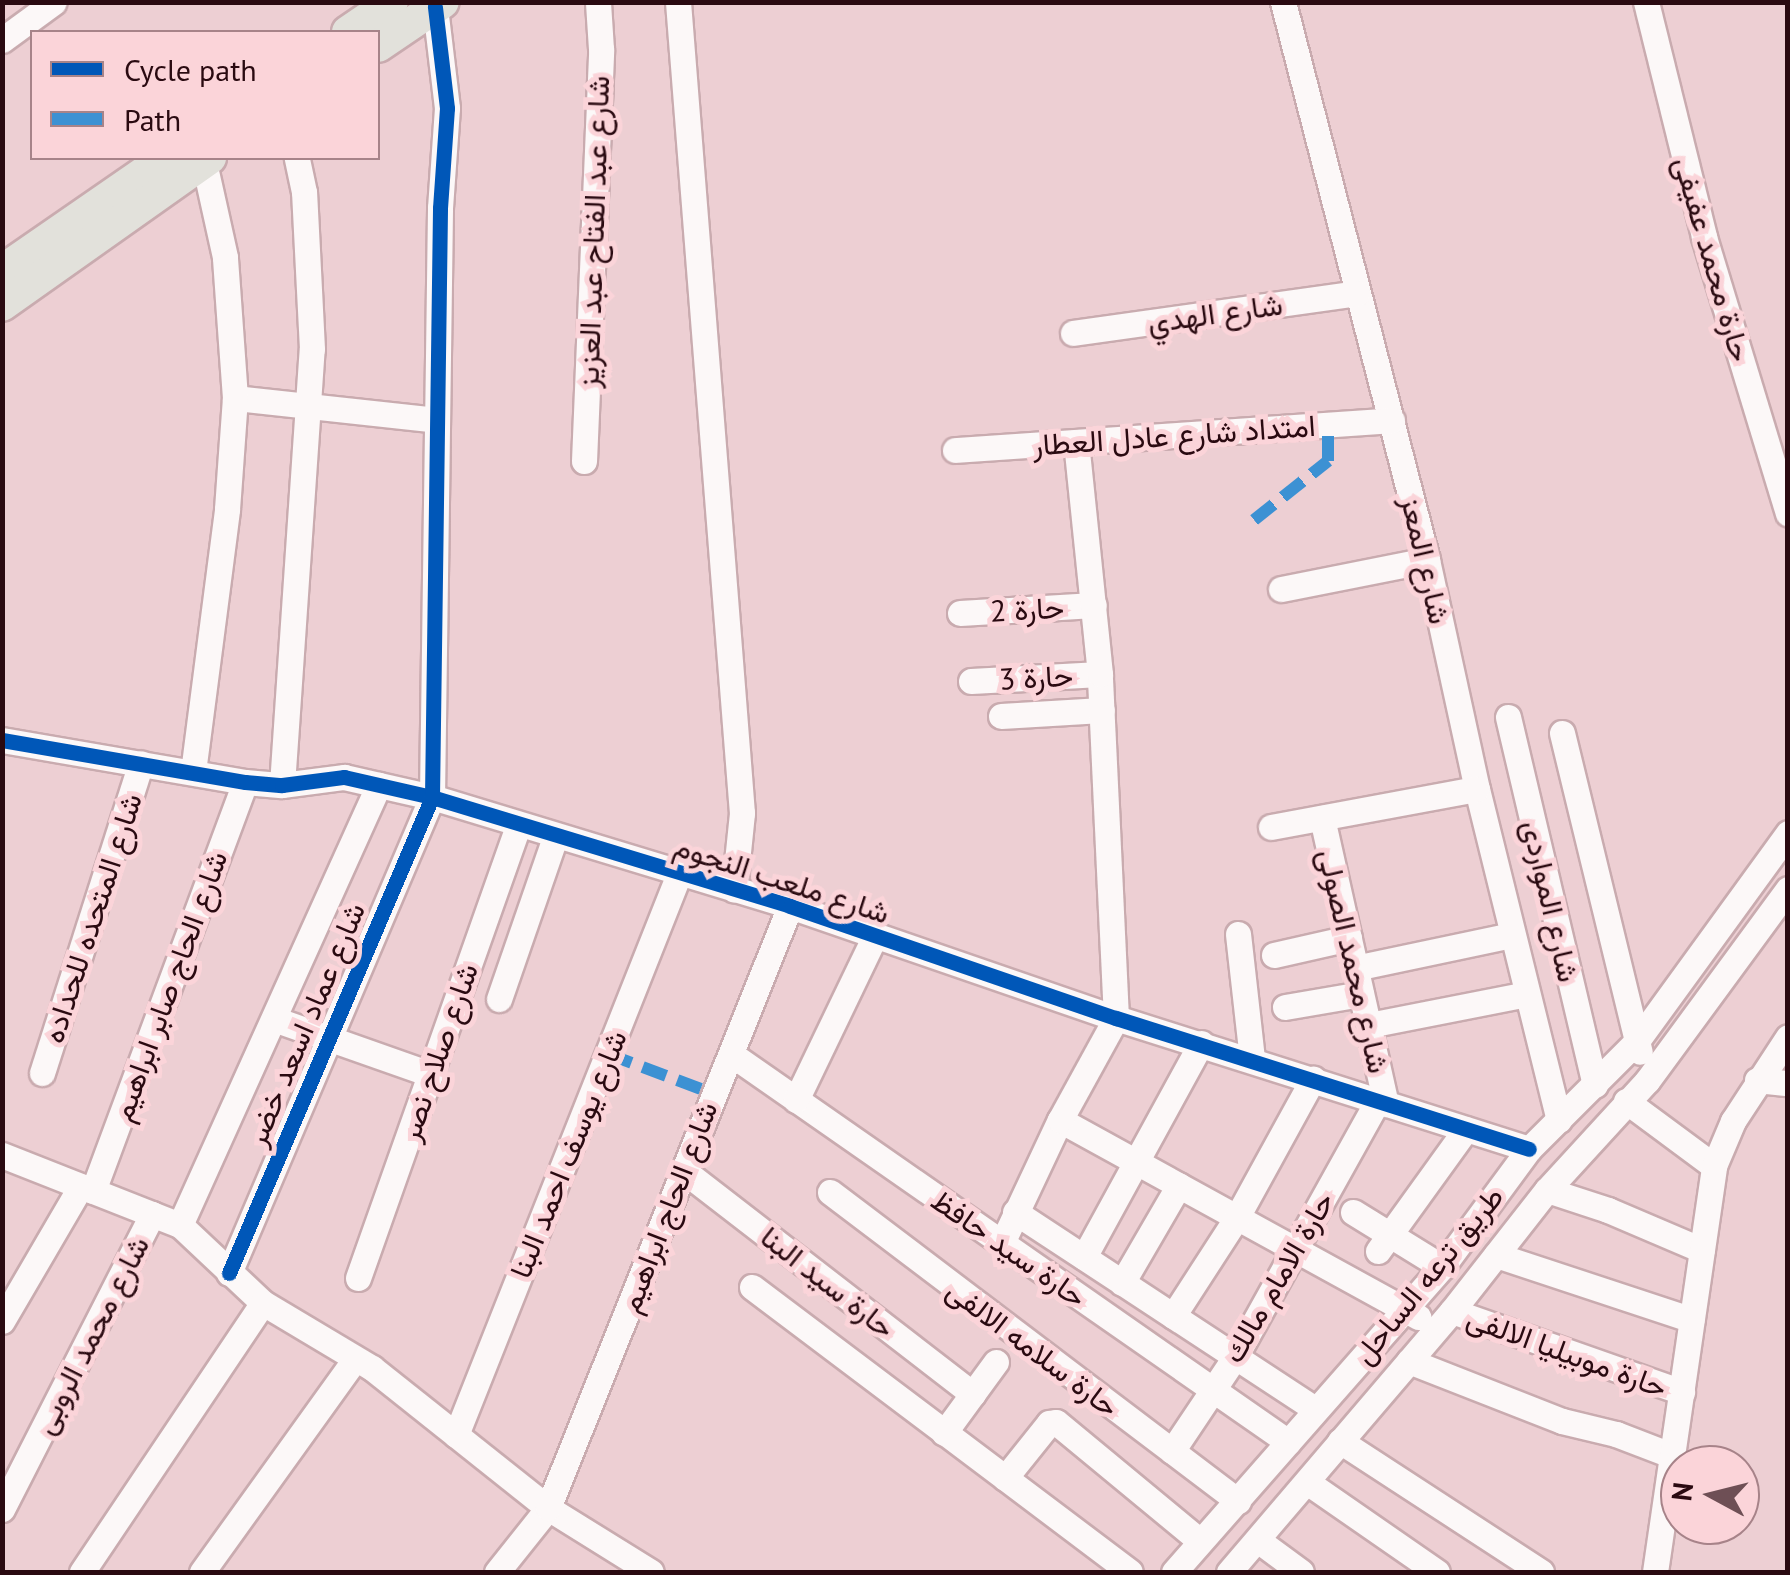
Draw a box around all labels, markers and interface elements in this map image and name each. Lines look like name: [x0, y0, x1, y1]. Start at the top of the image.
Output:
legend: [30, 30, 380, 160]
text: Cycle path: [124, 50, 257, 89]
street label: شارع عبد الفتاح عبد العزيز: [570, 75, 616, 389]
text: Path: [124, 100, 181, 139]
street label: حارة محمد عفيفى: [1667, 152, 1759, 366]
street label: شارع الهدي: [1145, 286, 1285, 340]
street label: امتداد شارع عادل العطار: [1031, 407, 1317, 463]
street label: شارع المعز: [1394, 493, 1458, 627]
street label: حارة 2: [989, 589, 1065, 629]
street label: حارة 3: [998, 657, 1074, 697]
street label: شارع المتحده للحداده: [35, 789, 149, 1047]
street label: شارع المواردى: [1515, 817, 1587, 985]
street label: شارع ملعب النجوم: [670, 827, 894, 931]
street label: شارع محمد الصولى: [1311, 845, 1397, 1077]
street label: شارع الحاج صابر ابراهيم: [103, 846, 235, 1126]
street label: شارع عماد اسعد خضر: [238, 897, 372, 1151]
street label: شارع صلاح نصر: [391, 958, 485, 1146]
street label: شارع يوسف احمد البنا: [502, 1025, 634, 1283]
street label: شارع الحاج ابراهيم: [611, 1096, 725, 1318]
street label: طريق ترعه الساحل: [1345, 1179, 1511, 1371]
street label: حارة سيد حافظ: [925, 1181, 1093, 1315]
street label: حارة الامام مالك: [1215, 1185, 1341, 1369]
street label: حارة سيد البنا: [754, 1218, 902, 1346]
street label: شارع محمد الروبى: [26, 1230, 156, 1440]
street label: حارة سلامه الالفى: [940, 1272, 1126, 1424]
street label: حارة موبيليا الالفى: [1462, 1299, 1672, 1405]
north arrow: [1660, 1445, 1760, 1545]
text: N: [1662, 1480, 1701, 1503]

